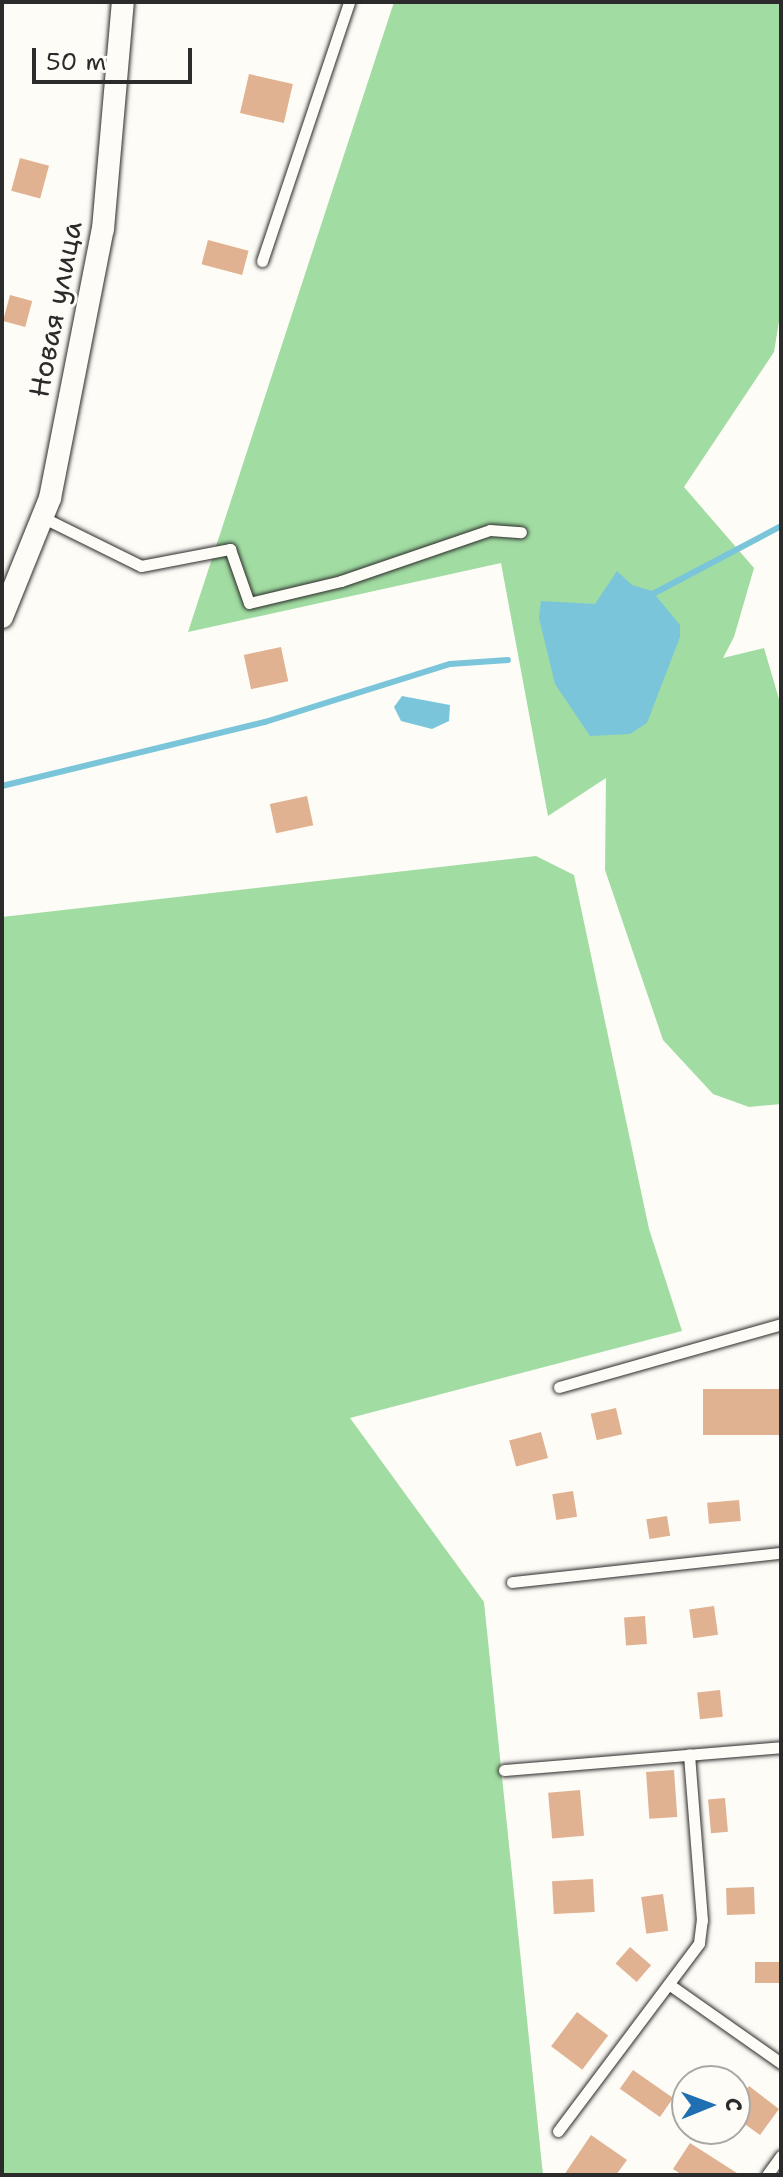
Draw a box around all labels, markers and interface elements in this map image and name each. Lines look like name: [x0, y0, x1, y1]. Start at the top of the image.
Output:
scale bar: [36, 32, 196, 82]
text: 50 m: [46, 46, 106, 78]
street label: Новая улица: [21, 218, 89, 400]
north arrow: [671, 2065, 751, 2145]
text: С: [719, 2098, 748, 2112]

